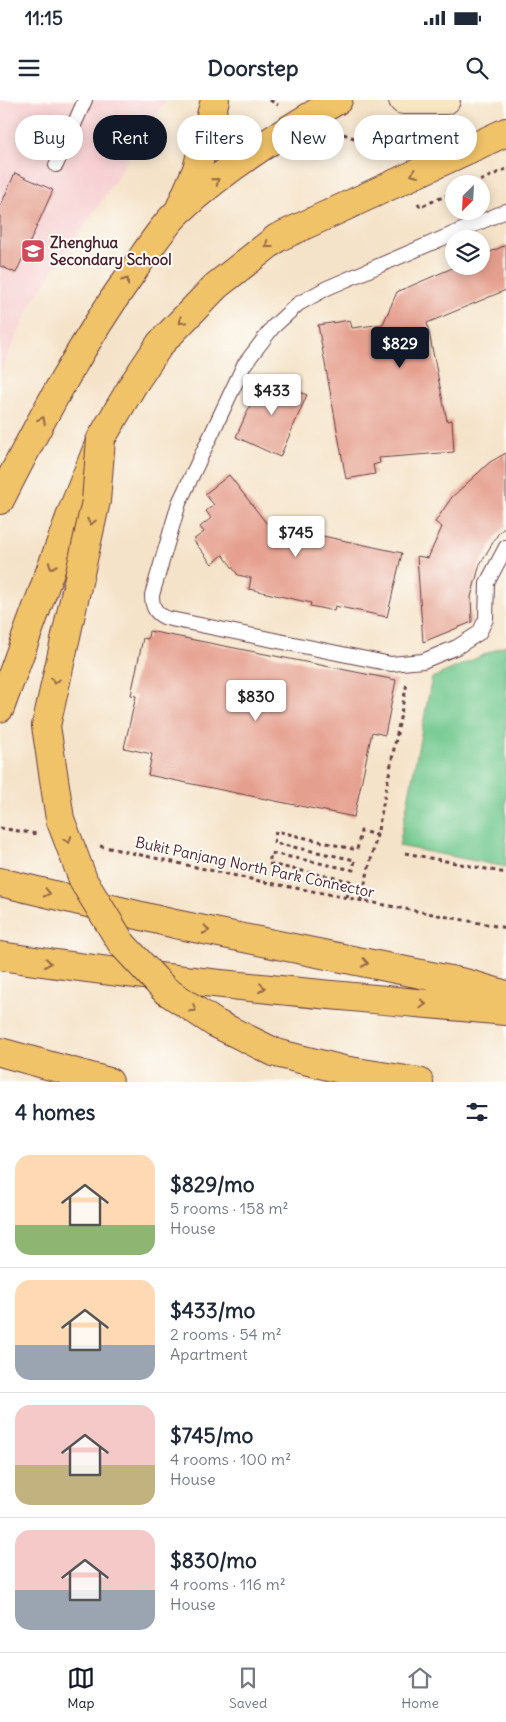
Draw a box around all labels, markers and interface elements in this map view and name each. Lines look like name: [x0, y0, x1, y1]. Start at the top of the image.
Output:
text: 11:15: [25, 6, 63, 30]
icon: menu: [15, 54, 43, 82]
text: Doorstep: [208, 54, 298, 82]
icon: search: [463, 54, 491, 82]
chip: Buy: [15, 115, 83, 160]
chip: Rent: [93, 115, 167, 160]
chip: Filters: [177, 115, 262, 160]
chip: New: [272, 115, 344, 160]
chip: Apartment: [354, 115, 477, 160]
one-way arrow: [410, 168, 419, 178]
north arrow: [445, 175, 490, 220]
map controls: [445, 175, 490, 275]
one-way arrow: [211, 178, 220, 187]
button: layers: [445, 230, 490, 275]
place label: Zhenghua Secondary School: [50, 233, 172, 270]
school or university icon: Zhenghua Secondary School: [20, 238, 46, 264]
one-way arrow: [265, 240, 274, 248]
one-way arrow: [120, 277, 129, 287]
one-way arrow: [179, 316, 188, 325]
pin: $829: [370, 326, 430, 369]
text: $829: [382, 333, 418, 353]
pin: $433: [242, 374, 302, 416]
text: $433: [254, 380, 290, 400]
one-way arrow: [36, 416, 46, 425]
pin: $745: [266, 516, 326, 558]
one-way arrow: [86, 518, 97, 527]
text: $745: [279, 522, 313, 542]
one-way arrow: [47, 561, 58, 570]
one-way arrow: [50, 676, 60, 685]
pin: $830: [226, 680, 286, 722]
text: $830: [237, 686, 275, 706]
street label: Bukit Panjang North Park Connector: [134, 832, 376, 902]
one-way arrow: [62, 835, 72, 844]
one-way arrow: [43, 887, 52, 898]
one-way arrow: [201, 924, 210, 935]
one-way arrow: [45, 957, 53, 968]
one-way arrow: [360, 957, 369, 968]
one-way arrow: [258, 982, 266, 993]
one-way arrow: [420, 998, 428, 1009]
one-way arrow: [188, 1003, 197, 1012]
icon: filters: [463, 1098, 491, 1126]
text: 4 homes: [15, 1099, 95, 1126]
text: $829/mo: [170, 1171, 255, 1198]
icon: home: [55, 1175, 115, 1235]
text: 5 rooms · 158 m²: [170, 1198, 288, 1218]
text: House: [170, 1218, 216, 1238]
text: $433/mo: [170, 1297, 255, 1324]
icon: home: [55, 1300, 115, 1360]
text: 2 rooms · 54 m²: [170, 1324, 282, 1344]
text: Apartment: [170, 1344, 248, 1364]
text: $745/mo: [170, 1422, 253, 1449]
icon: home: [55, 1425, 115, 1485]
text: 4 rooms · 100 m²: [170, 1449, 291, 1469]
text: House: [170, 1469, 216, 1489]
text: $830/mo: [170, 1547, 257, 1574]
icon: home: [55, 1550, 115, 1610]
text: 4 rooms · 116 m²: [170, 1574, 286, 1594]
text: House: [170, 1594, 216, 1614]
tab: Map: [67, 1664, 95, 1712]
tab: Saved: [229, 1664, 267, 1712]
tab: Home: [401, 1664, 439, 1712]

